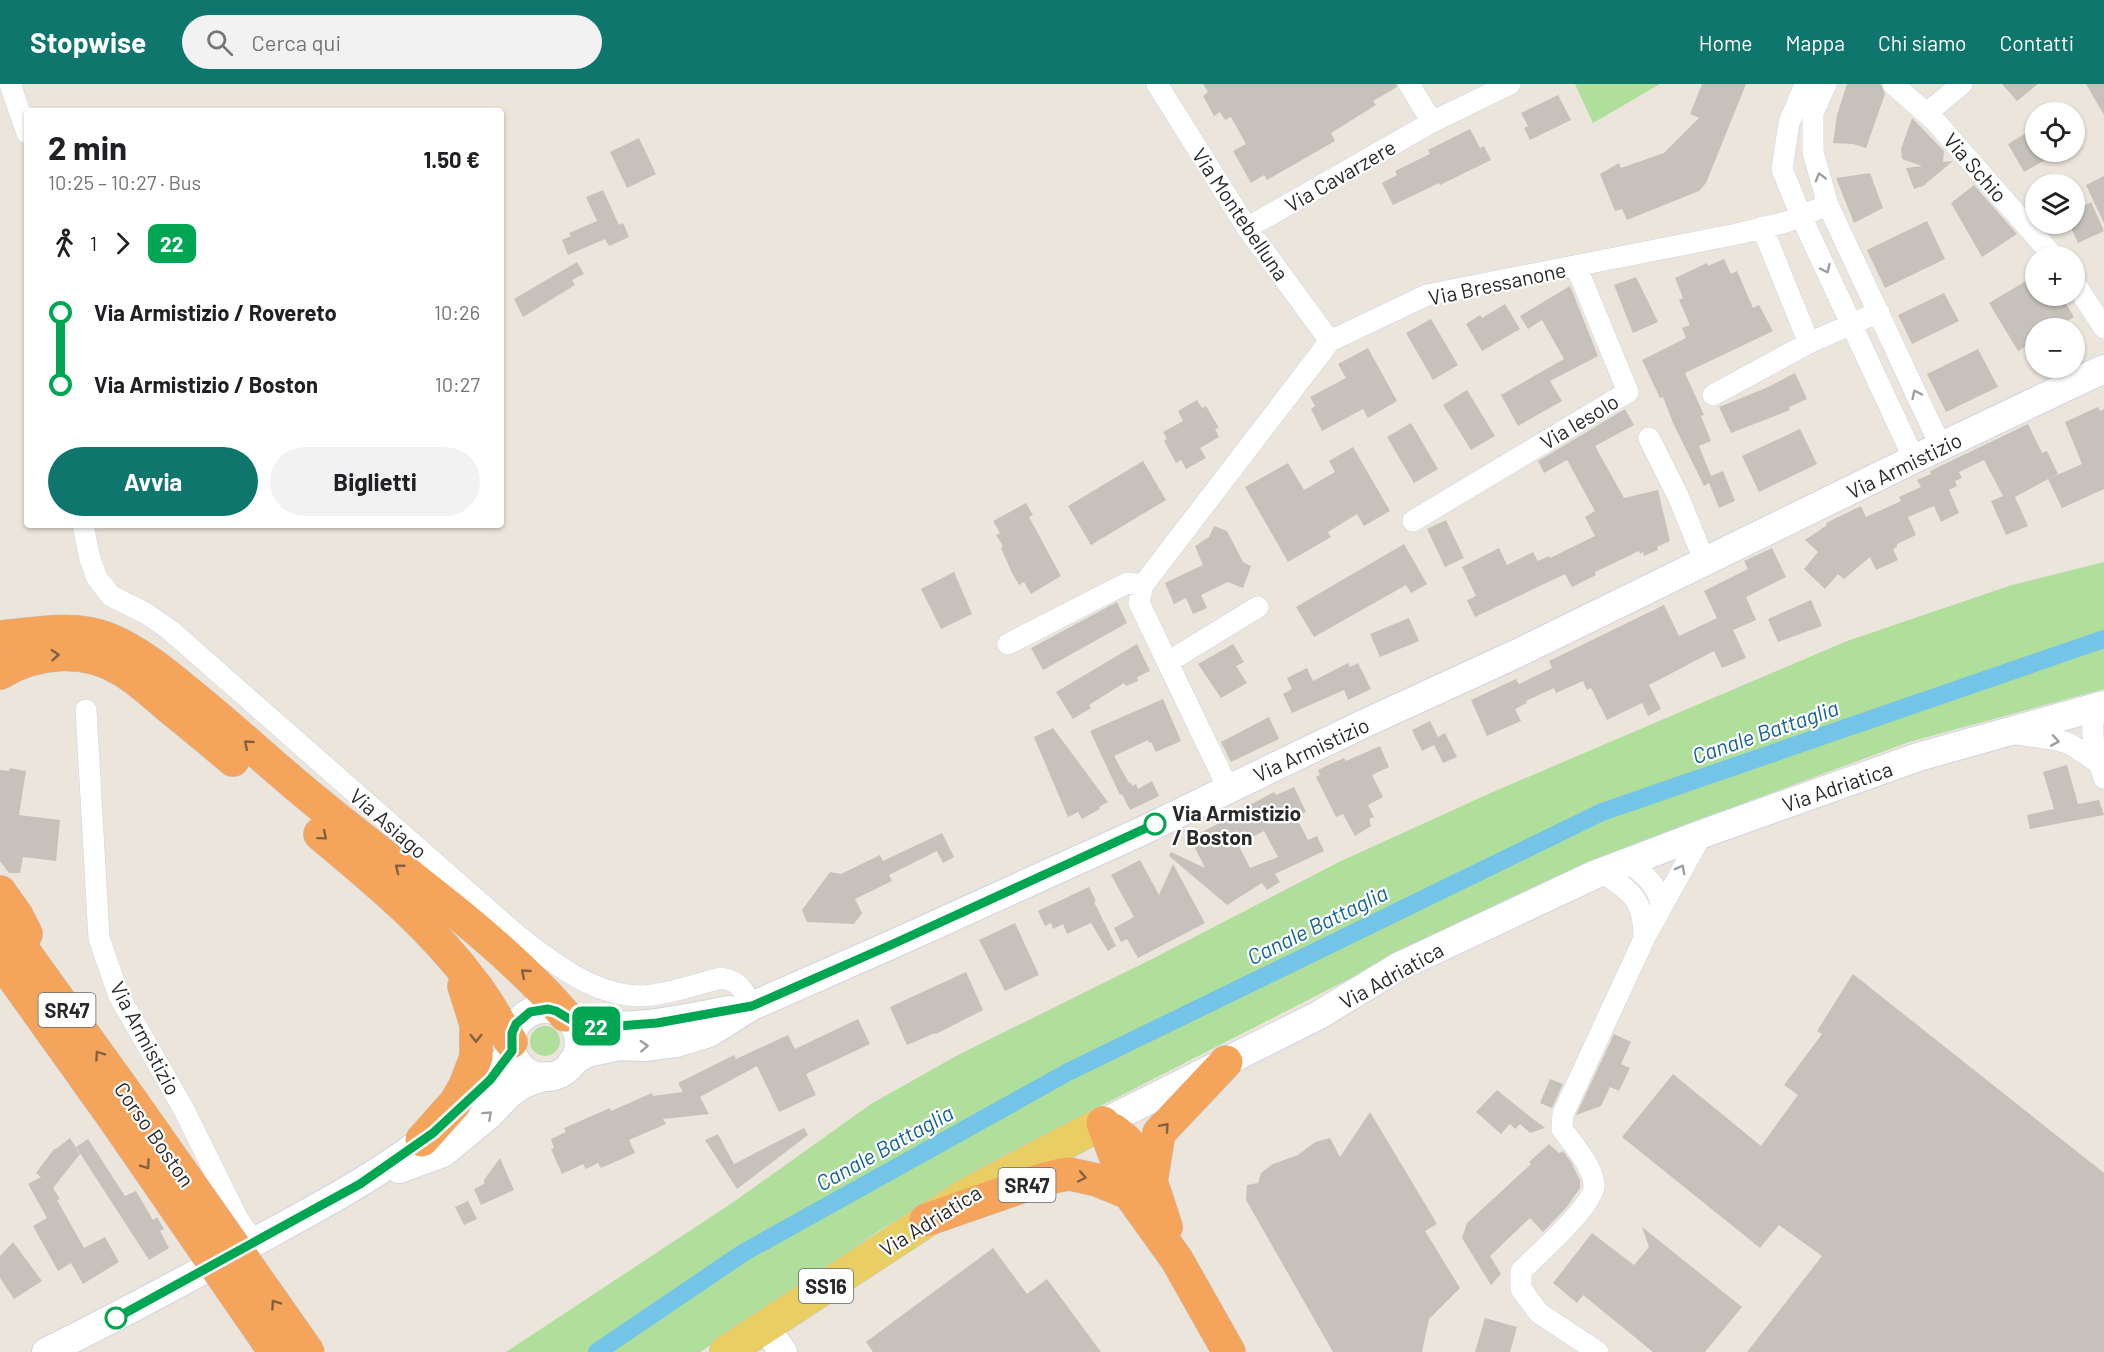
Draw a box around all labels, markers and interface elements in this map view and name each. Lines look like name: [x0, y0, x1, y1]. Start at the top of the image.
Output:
search box: [182, 15, 602, 69]
text: Stopwise: [30, 25, 146, 59]
icon: search: [203, 26, 236, 59]
text: Cerca qui: [251, 29, 341, 55]
text: Home: [1699, 30, 1752, 55]
text: Mappa: [1785, 30, 1845, 55]
text: Chi siamo: [1878, 30, 1967, 55]
text: Contatti: [2000, 30, 2074, 55]
map controls: [2025, 102, 2085, 378]
button: locate: [2025, 102, 2085, 162]
text: 2 min: [48, 127, 127, 167]
street label: Via Schio: [1939, 127, 2013, 207]
street label: Via Cavarzere: [1280, 133, 1400, 217]
street label: Via Montebelluna: [1187, 143, 1295, 285]
text: 1.50 €: [424, 146, 480, 172]
text: 10:25 – 10:27 · Bus: [48, 170, 201, 194]
one-way arrow: [1815, 172, 1828, 182]
button: layers: [2025, 174, 2085, 234]
icon: walk: [48, 227, 81, 260]
icon: forward: [106, 227, 139, 260]
text: 1: [90, 231, 97, 255]
text: 22: [160, 231, 184, 256]
button: +: [2025, 246, 2085, 306]
street label: Via Bressanone: [1426, 256, 1568, 310]
one-way arrow: [1818, 263, 1830, 274]
text: Via Armistizio / Rovereto: [94, 299, 337, 325]
text: 10:26: [434, 300, 480, 324]
button: −: [2025, 318, 2085, 378]
text: Via Armistizio / Boston: [94, 371, 318, 397]
text: 10:27: [435, 372, 480, 396]
street label: Via Iesolo: [1535, 388, 1623, 454]
one-way arrow: [1912, 389, 1924, 400]
street label: Via Armistizio: [1842, 426, 1966, 504]
button: Avvia: [48, 447, 258, 516]
button: Biglietti: [270, 447, 480, 516]
one-way arrow: [51, 649, 60, 662]
water label: Canale Battaglia: [1688, 694, 1842, 768]
street label: Via Armistizio: [1249, 711, 1373, 787]
one-way arrow: [2050, 734, 2060, 746]
one-way arrow: [244, 740, 255, 751]
street label: Via Adriatica: [1779, 755, 1895, 817]
street label: Via Asiago: [345, 783, 433, 863]
place label: Via Armistizio / Boston: [1172, 800, 1301, 849]
marker: Via Armistizio / Boston: [1144, 813, 1166, 835]
one-way arrow: [316, 829, 327, 840]
one-way arrow: [394, 864, 405, 875]
one-way arrow: [1674, 865, 1686, 876]
water label: Canale Battaglia: [1242, 879, 1392, 969]
street label: Via Adriatica: [1335, 936, 1447, 1014]
one-way arrow: [521, 969, 532, 980]
street label: Via Armistizio: [106, 977, 186, 1099]
road number: SR47: [38, 993, 96, 1027]
line badge: 22: [569, 1006, 623, 1046]
text: 22: [584, 1014, 608, 1039]
one-way arrow: [470, 1034, 482, 1043]
one-way arrow: [639, 1040, 648, 1053]
one-way arrow: [95, 1051, 106, 1062]
street label: Corso Boston: [110, 1077, 200, 1191]
water label: Canale Battaglia: [811, 1099, 957, 1195]
one-way arrow: [481, 1111, 492, 1122]
one-way arrow: [1158, 1123, 1169, 1133]
one-way arrow: [139, 1158, 150, 1169]
road number: SR47: [998, 1168, 1056, 1202]
one-way arrow: [1077, 1170, 1087, 1183]
street label: Via Adriatica: [875, 1179, 985, 1261]
road number: SS16: [799, 1269, 853, 1303]
one-way arrow: [271, 1300, 282, 1311]
unlabelled marker: [105, 1307, 127, 1329]

